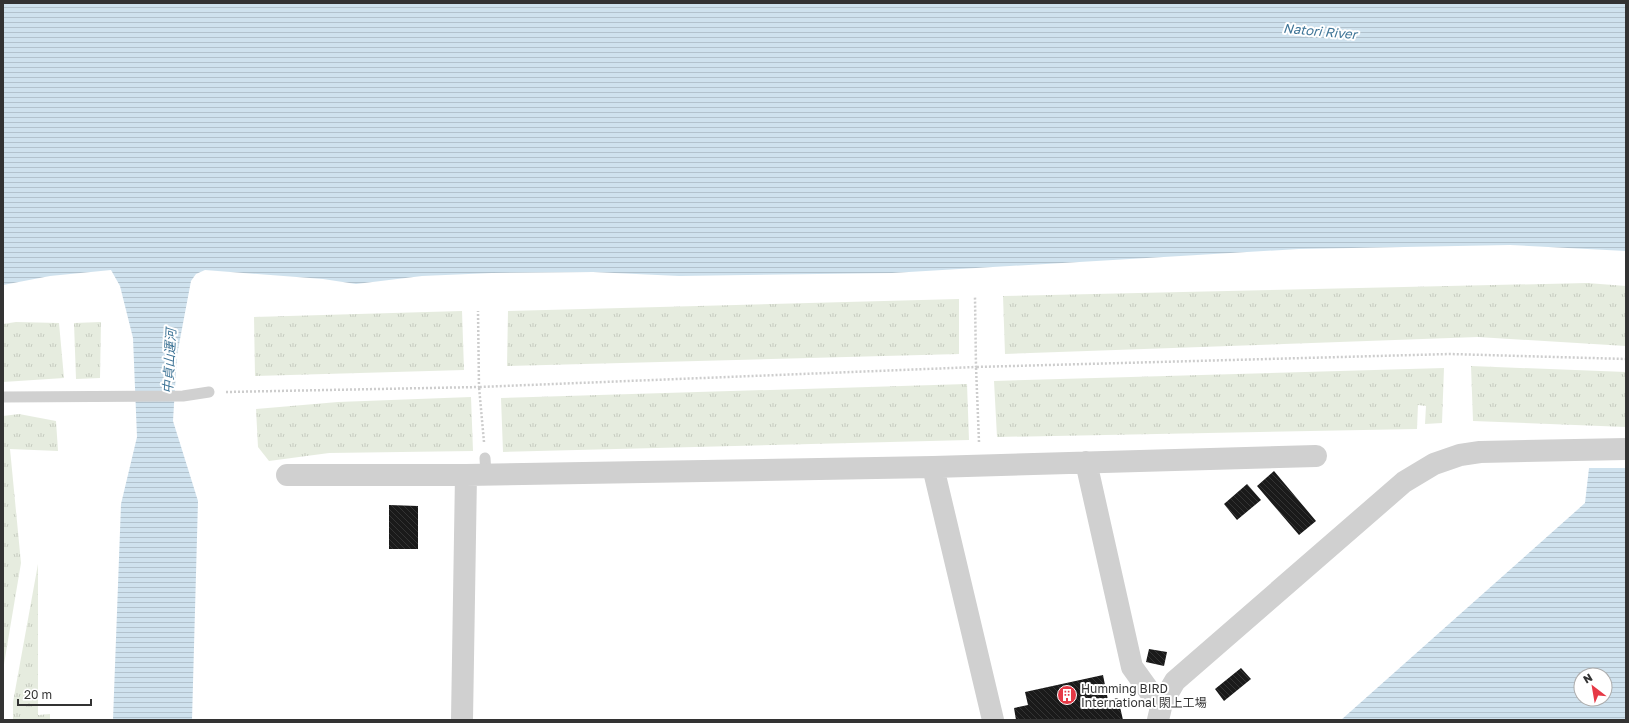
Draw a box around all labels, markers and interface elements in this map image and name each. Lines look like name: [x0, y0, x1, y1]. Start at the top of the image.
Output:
water label: Natori River: [1283, 20, 1359, 42]
water label: 中貞山運河: [159, 325, 179, 394]
north arrow: [1573, 667, 1613, 707]
text: N: [1581, 670, 1595, 686]
scale bar: [18, 681, 91, 707]
place label: Humming BIRD International 閖上工場: [1081, 681, 1207, 710]
building icon: Humming BIRD International 閖上工場: [1056, 684, 1078, 706]
text: 20 m: [24, 687, 52, 702]

